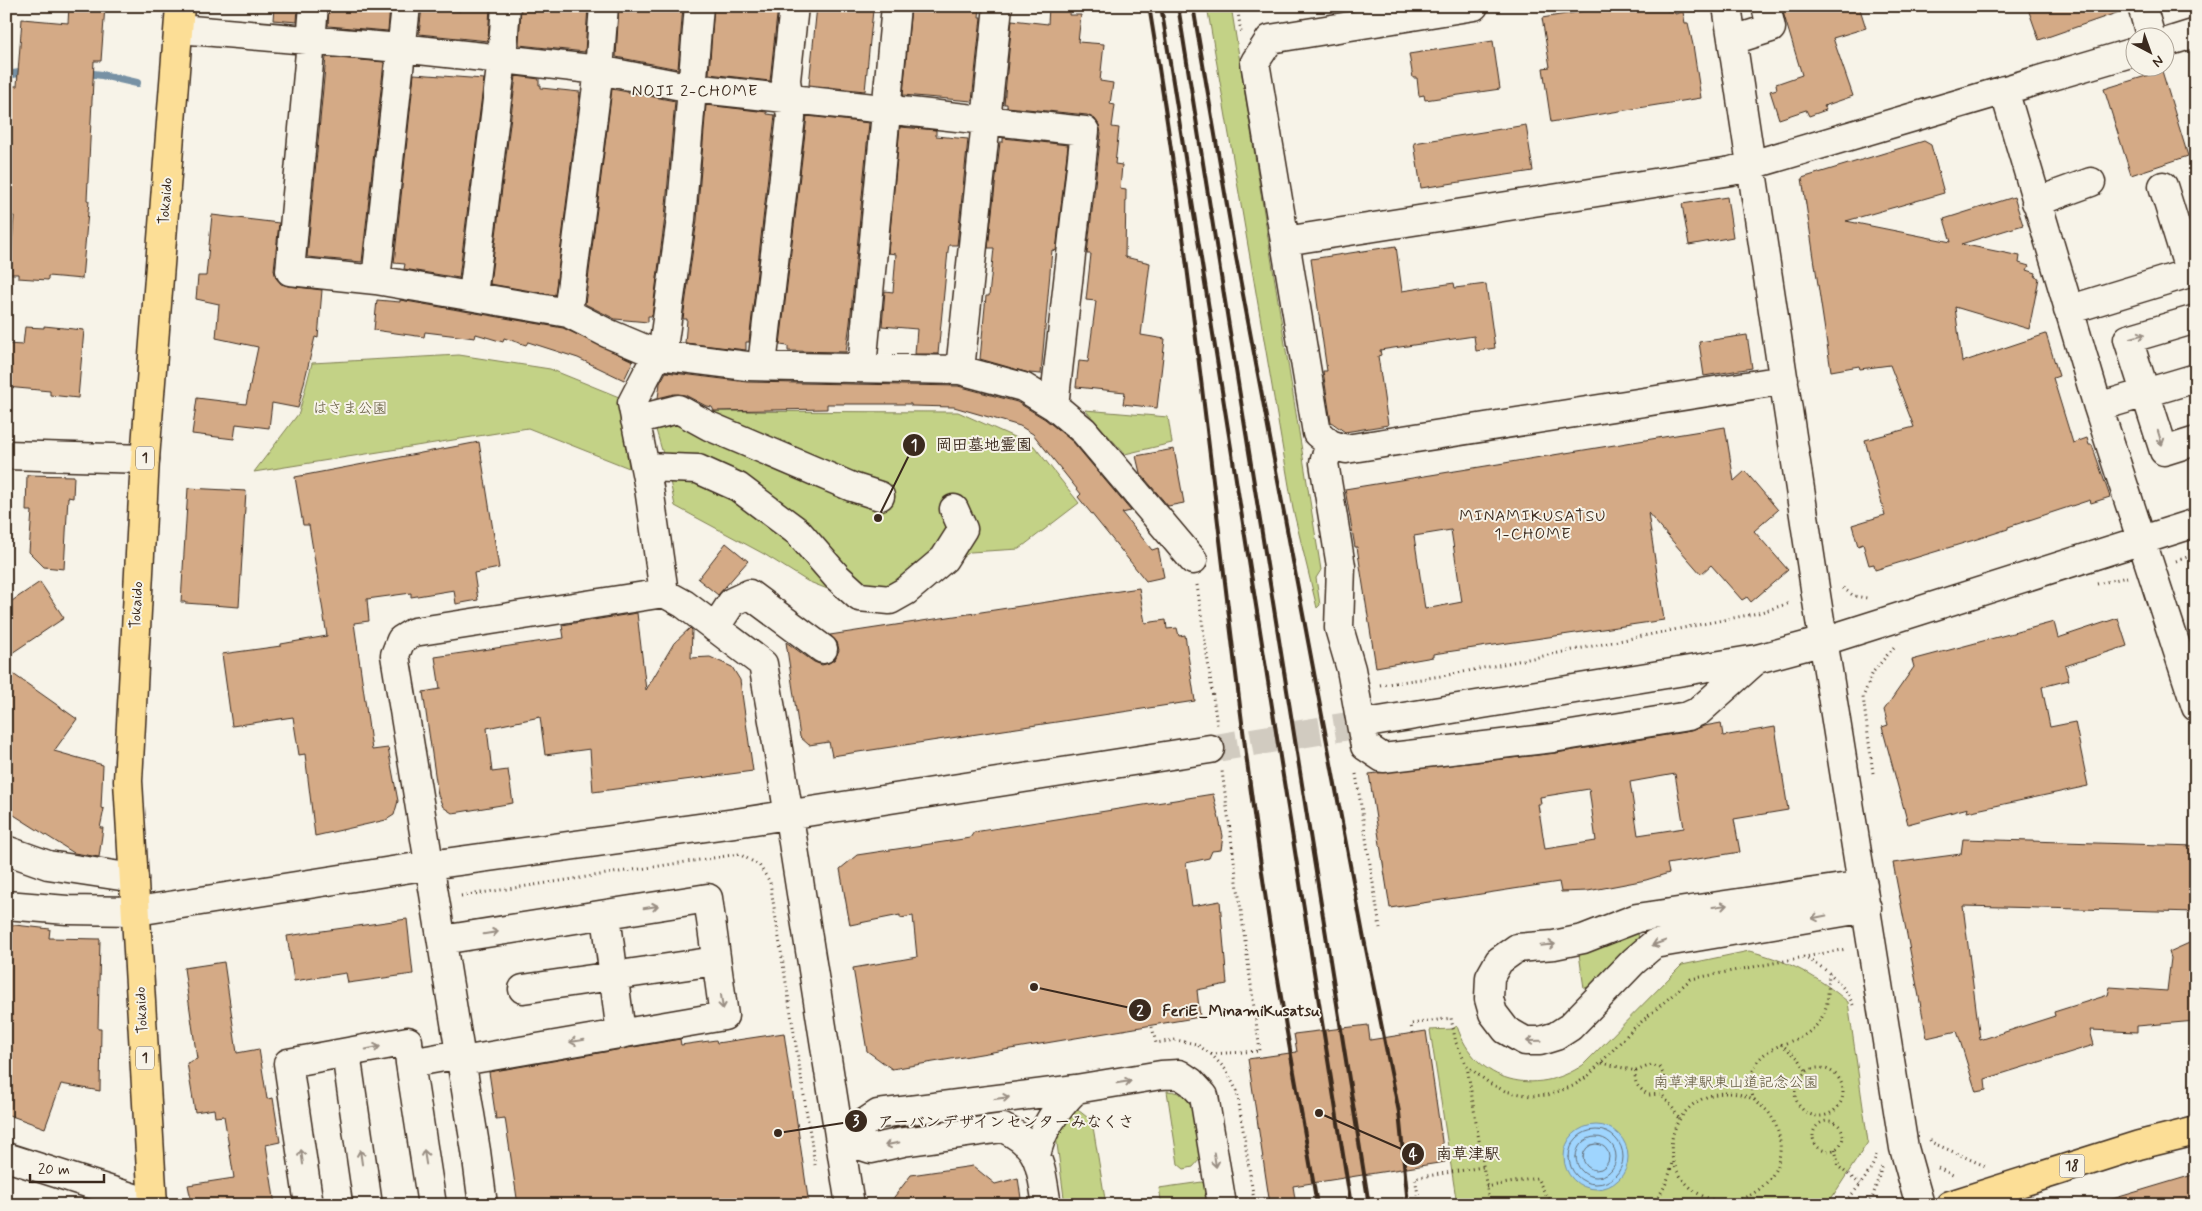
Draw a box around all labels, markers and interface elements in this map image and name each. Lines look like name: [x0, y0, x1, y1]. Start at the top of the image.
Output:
north arrow: [2124, 28, 2174, 78]
text: N: [2148, 51, 2167, 71]
district label: NOJI 2-CHOME: [632, 81, 758, 102]
street label: Tokaido: [154, 177, 178, 225]
one-way arrow: [2129, 331, 2145, 340]
park label: はさま公園: [312, 399, 388, 419]
callout: 岡田墓地霊園: [901, 429, 1042, 460]
one-way arrow: [2155, 430, 2165, 446]
text: 岡田墓地霊園: [936, 435, 1032, 456]
text: 1: [911, 436, 917, 456]
road number: 1: [136, 446, 154, 469]
district label: MINAMIKUSATSU 1-CHOME: [1459, 506, 1607, 545]
street label: Tokaido: [126, 581, 148, 629]
one-way arrow: [1711, 901, 1727, 911]
one-way arrow: [643, 902, 659, 912]
one-way arrow: [1811, 912, 1827, 922]
one-way arrow: [482, 928, 498, 938]
one-way arrow: [1651, 939, 1667, 949]
one-way arrow: [1540, 940, 1556, 950]
street label: Tokaido: [131, 986, 153, 1034]
one-way arrow: [717, 994, 727, 1010]
callout: FeriE_MinamiKusatsu: [1128, 995, 1330, 1026]
text: FeriE_MinamiKusatsu: [1162, 1001, 1320, 1022]
text: 2: [1136, 1002, 1144, 1022]
one-way arrow: [1526, 1036, 1542, 1045]
one-way arrow: [570, 1037, 586, 1047]
one-way arrow: [364, 1042, 380, 1052]
road number: 1: [136, 1046, 154, 1070]
park label: 南草津駅東山道記念公園: [1653, 1073, 1819, 1093]
one-way arrow: [1116, 1076, 1132, 1086]
one-way arrow: [994, 1093, 1010, 1103]
callout: アーバンデザインセンターみなくさ: [843, 1106, 1143, 1137]
text: 3: [853, 1112, 860, 1132]
text: アーバンデザインセンターみなくさ: [878, 1112, 1134, 1133]
callout: 南草津駅: [1401, 1138, 1510, 1169]
one-way arrow: [885, 1140, 901, 1149]
text: 南草津駅: [1436, 1144, 1500, 1165]
text: 4: [1409, 1145, 1418, 1165]
one-way arrow: [297, 1149, 307, 1165]
one-way arrow: [356, 1149, 366, 1165]
one-way arrow: [419, 1149, 429, 1165]
scale bar: [30, 1151, 104, 1183]
one-way arrow: [1210, 1152, 1220, 1168]
road number: 18: [2060, 1154, 2084, 1178]
text: 20 m: [38, 1160, 70, 1180]

